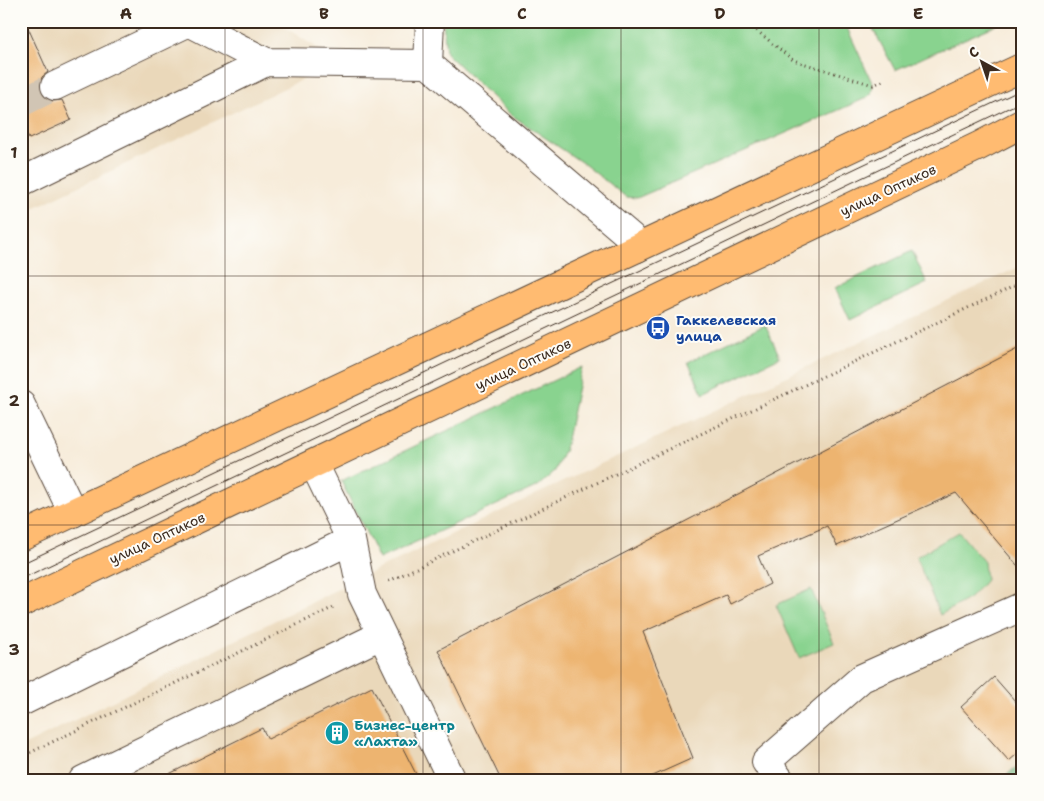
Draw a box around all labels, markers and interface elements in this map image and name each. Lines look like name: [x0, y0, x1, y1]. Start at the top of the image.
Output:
text: A: [120, 3, 132, 24]
text: B: [319, 3, 329, 24]
text: C: [517, 3, 527, 24]
text: D: [714, 3, 726, 24]
text: E: [913, 3, 923, 24]
north arrow: [956, 38, 1006, 88]
text: С: [965, 42, 983, 62]
text: 1: [10, 142, 18, 163]
street label: улица Оптиков: [837, 160, 939, 220]
place label: Гаккелевская улица: [676, 311, 776, 345]
bus stop icon: Гаккелевская улица: [645, 315, 671, 341]
street label: улица Оптиков: [472, 334, 574, 394]
text: 2: [8, 390, 20, 411]
street label: улица Оптиков: [106, 508, 208, 568]
text: 3: [8, 639, 20, 660]
place label: Бизнес-центр «Лахта»: [354, 716, 455, 750]
building icon: Бизнес-центр «Лахта»: [324, 720, 350, 746]

